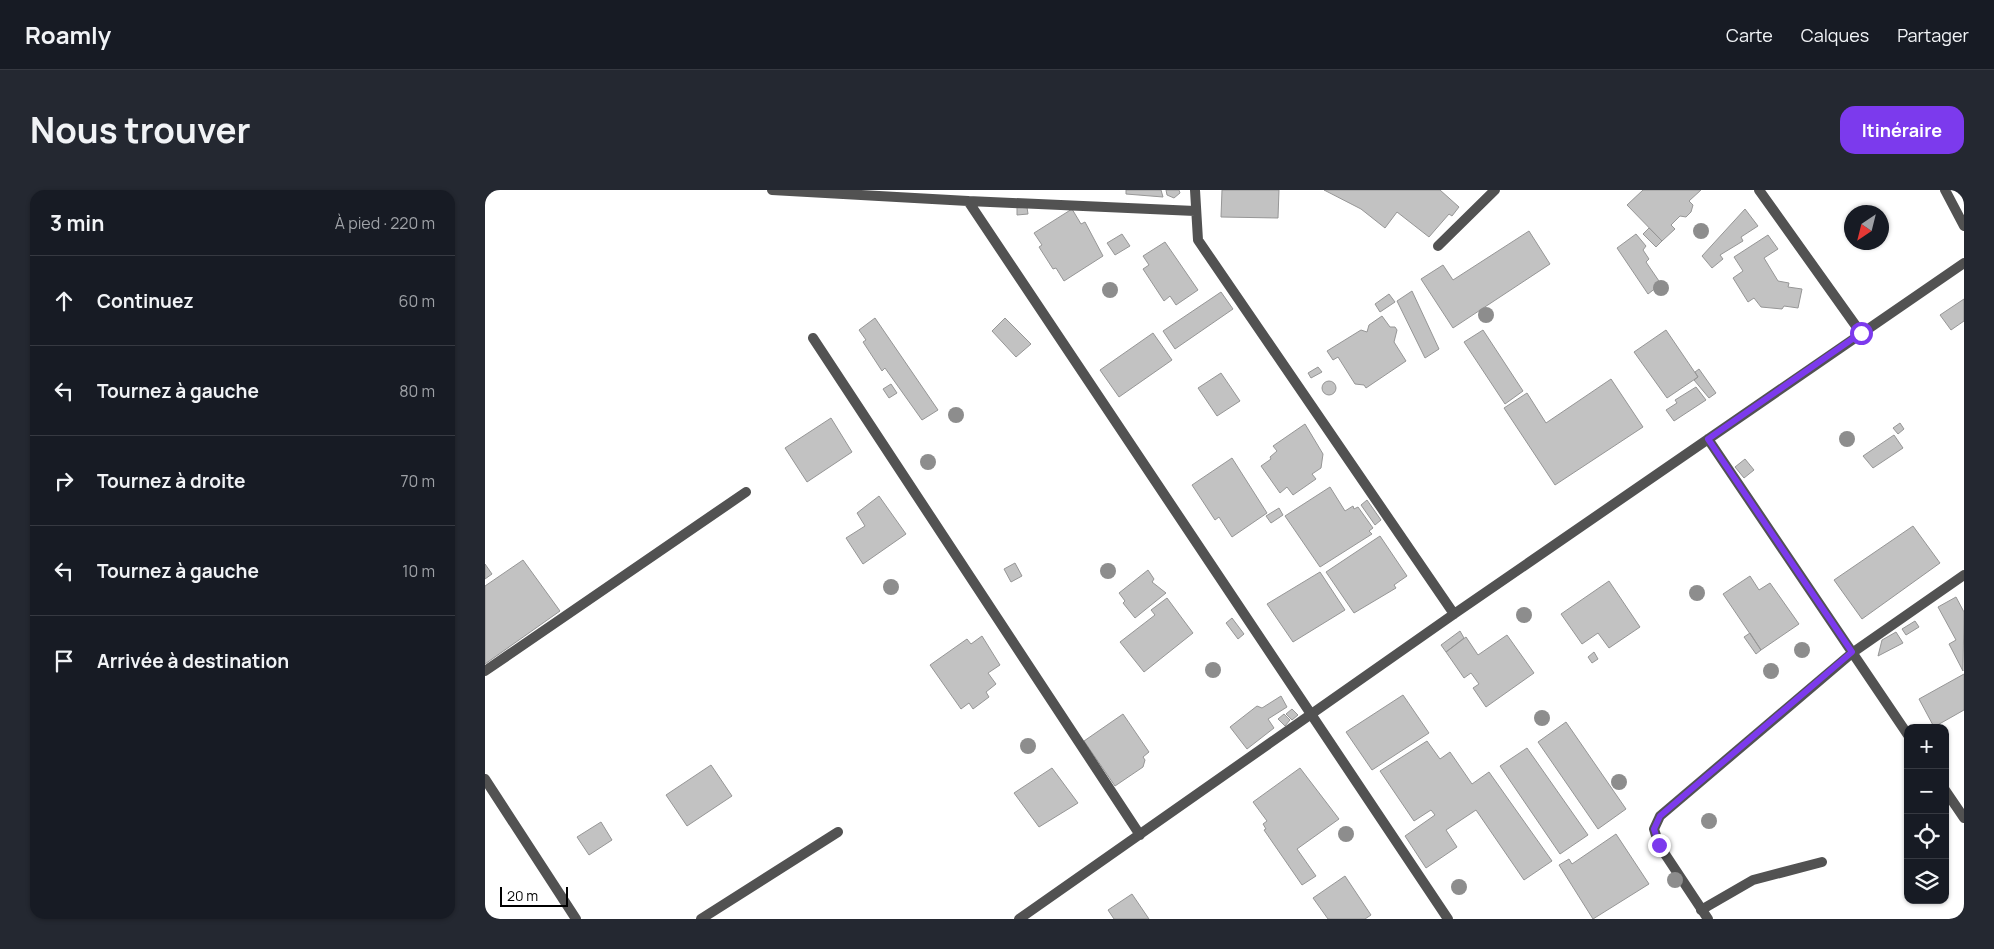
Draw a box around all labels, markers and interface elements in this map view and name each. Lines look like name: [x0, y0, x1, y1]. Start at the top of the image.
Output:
text: Roamly: [25, 18, 111, 51]
text: Carte: [1726, 23, 1773, 47]
text: Calques: [1801, 23, 1869, 47]
text: Partager: [1897, 23, 1969, 47]
text: Nous trouver: [30, 106, 251, 154]
button: Itinéraire: [1840, 106, 1964, 154]
north arrow: [1844, 205, 1889, 250]
text: 3 min: [50, 209, 104, 237]
text: À pied · 220 m: [335, 212, 435, 234]
icon: ahead: [50, 287, 78, 315]
text: Continuez: [97, 288, 194, 314]
text: 60 m: [399, 290, 435, 312]
route start: [1850, 322, 1873, 345]
icon: left: [50, 377, 78, 405]
text: Tournez à gauche: [97, 378, 259, 404]
text: 80 m: [399, 380, 435, 402]
icon: right: [50, 467, 78, 495]
text: Tournez à droite: [97, 468, 245, 494]
text: 70 m: [400, 470, 435, 492]
icon: left: [50, 557, 78, 585]
text: Tournez à gauche: [97, 558, 259, 584]
text: 10 m: [402, 560, 435, 582]
icon: arrive: [50, 647, 78, 675]
text: Arrivée à destination: [97, 648, 289, 674]
map controls: [1904, 724, 1949, 904]
button: +: [1904, 724, 1949, 769]
button: −: [1904, 769, 1949, 814]
button: locate: [1904, 814, 1949, 859]
route end: [1648, 834, 1671, 857]
button: layers: [1904, 859, 1949, 904]
scale bar: [500, 884, 567, 907]
text: 20 m: [507, 886, 538, 905]

